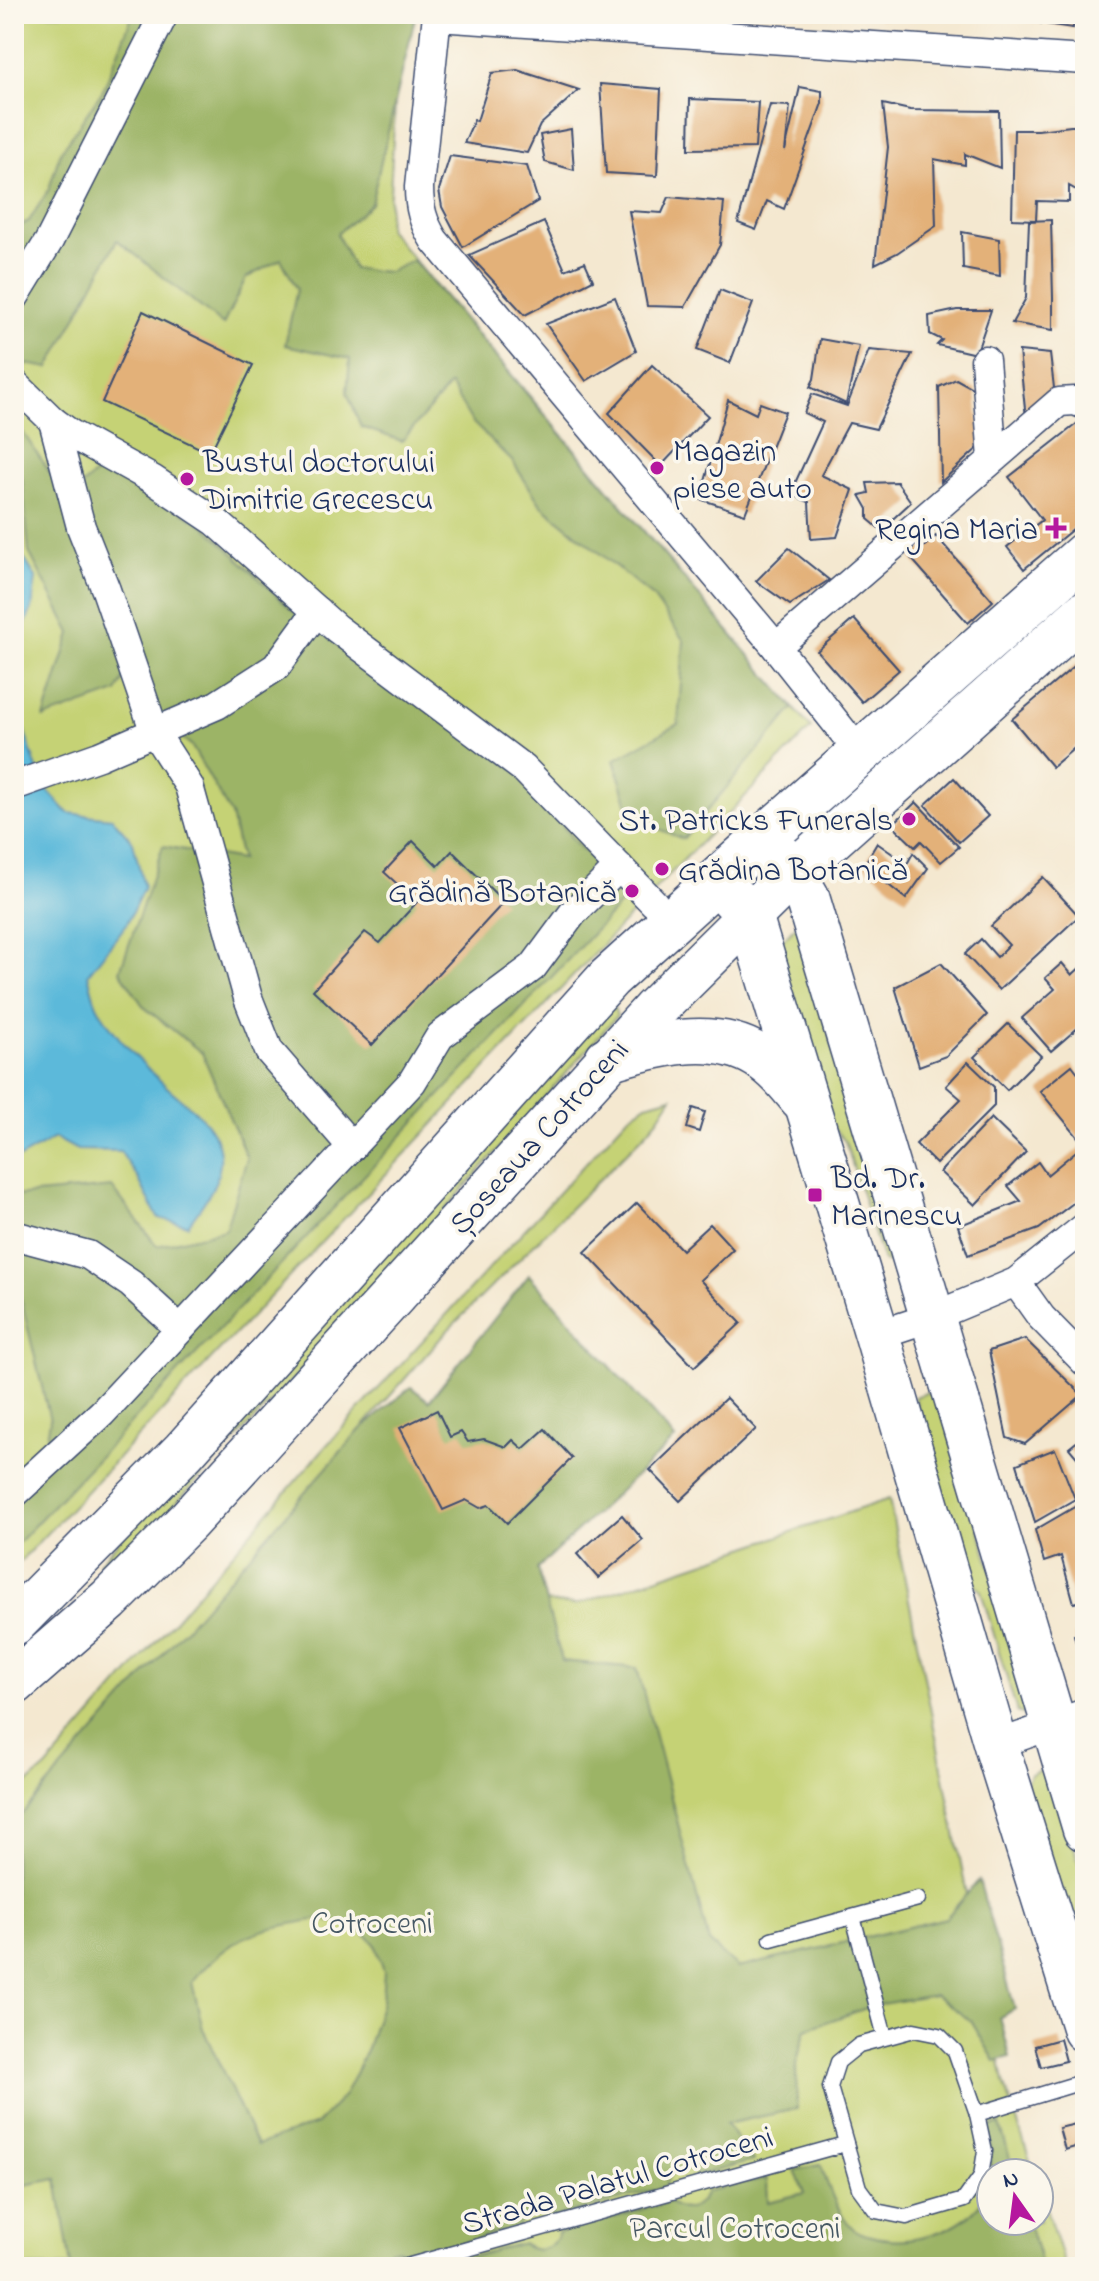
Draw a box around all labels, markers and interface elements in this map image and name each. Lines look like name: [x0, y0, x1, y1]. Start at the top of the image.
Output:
place label: Magazin piese auto: [673, 430, 812, 514]
place label: Bustul doctorului Dimitrie Grecescu: [202, 441, 435, 525]
marker: Magazin piese auto: [648, 459, 666, 477]
marker: Bustul doctorului Dimitrie Grecescu: [178, 470, 196, 488]
place label: Regina Maria: [875, 508, 1038, 555]
marker: Regina Maria: [1045, 517, 1067, 539]
place label: St. Patricks Funerals: [619, 799, 893, 846]
marker: St. Patricks Funerals: [900, 810, 918, 828]
place label: Grădina Botanică: [678, 849, 907, 896]
marker: Grădina Botanică: [653, 860, 671, 878]
place label: Grădină Botanică: [388, 871, 616, 918]
marker: Grădină Botanică: [623, 882, 641, 900]
street label: Șoseaua Cotroceni: [439, 1030, 642, 1247]
place label: Bd. Dr. Marinescu: [830, 1157, 962, 1241]
marker: Bd. Dr. Marinescu: [806, 1186, 824, 1204]
park label: Cotroceni: [311, 1902, 433, 1949]
street label: Strada Palatul Cotroceni: [457, 2115, 779, 2249]
north arrow: [975, 2157, 1055, 2237]
text: N: [1000, 2163, 1022, 2198]
park label: Parcul Cotroceni: [629, 2207, 841, 2254]

